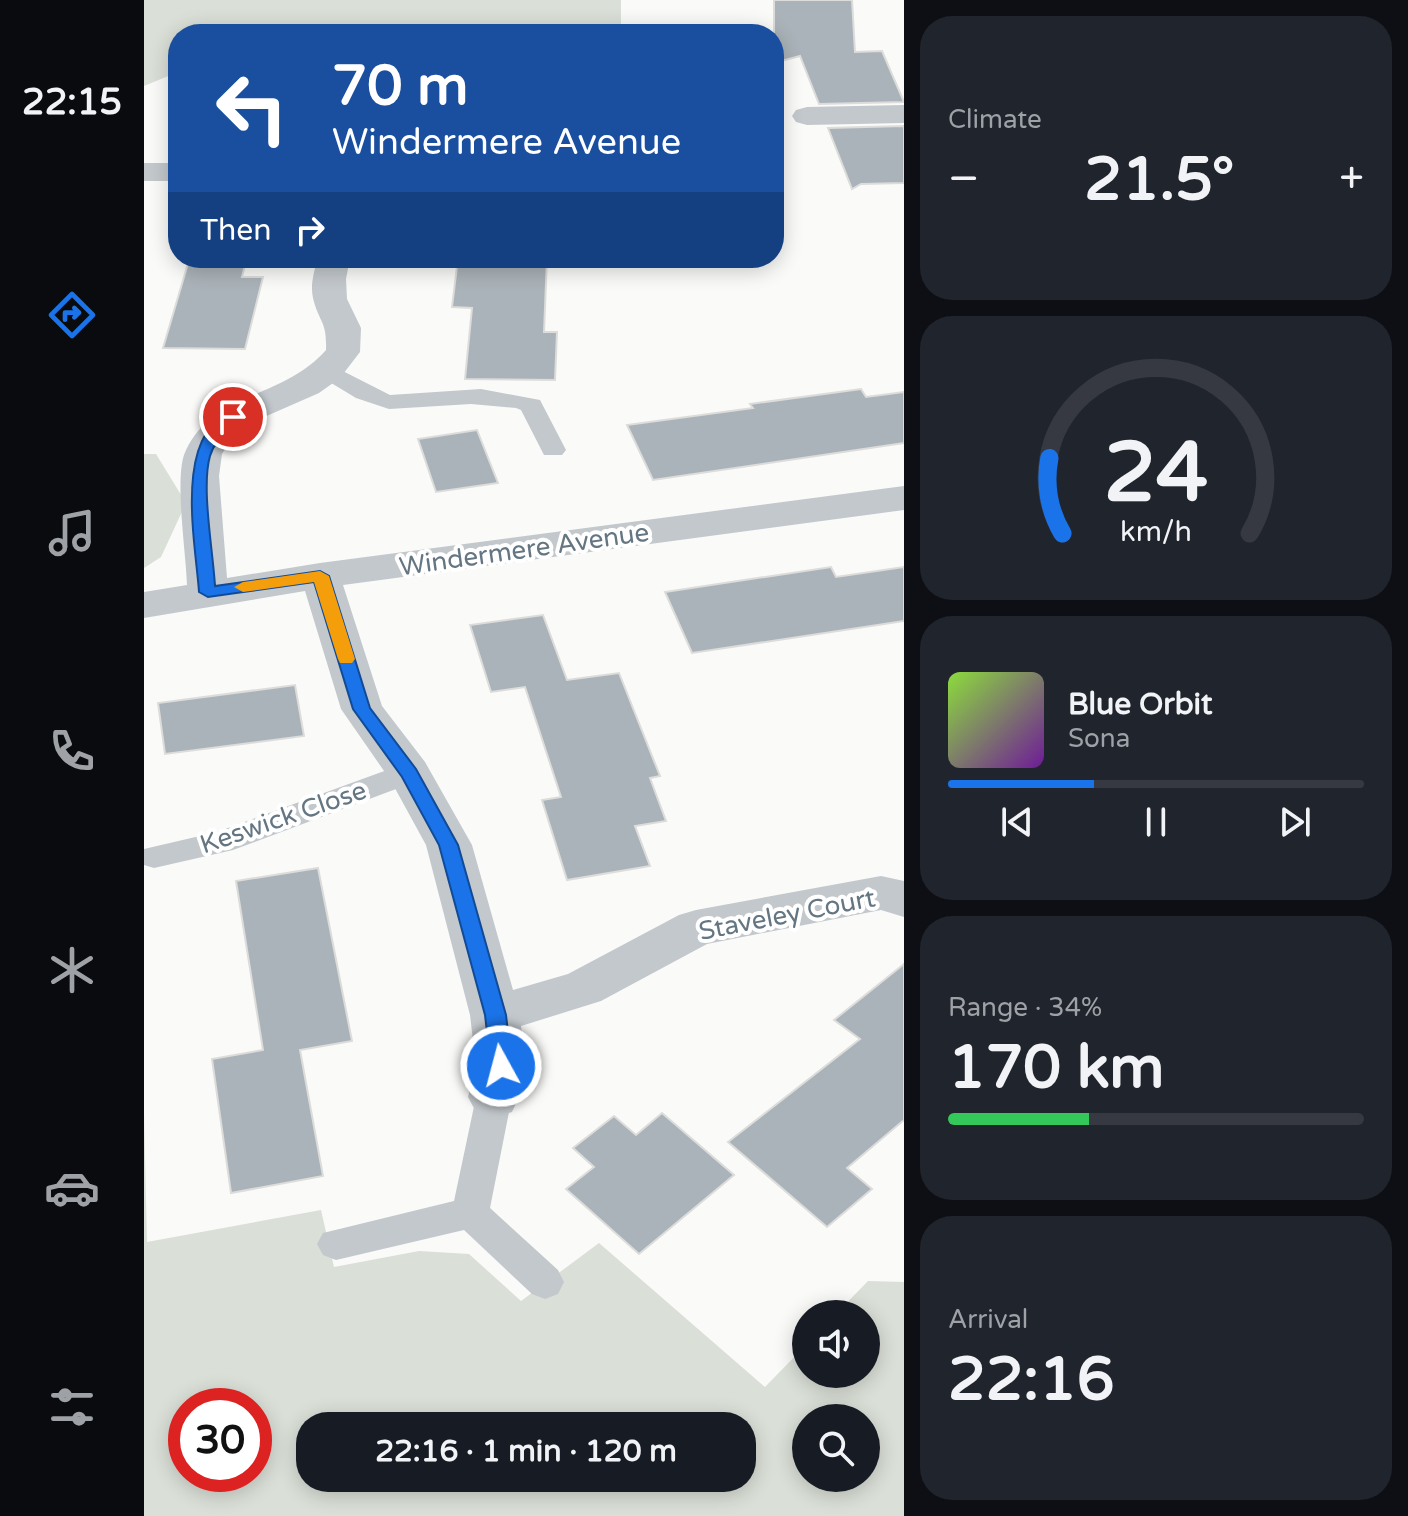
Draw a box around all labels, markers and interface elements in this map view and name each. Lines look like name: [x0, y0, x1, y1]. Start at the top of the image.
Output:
text: 70 m: [332, 53, 468, 120]
icon: left: [200, 56, 304, 160]
text: 22:15: [22, 81, 122, 124]
text: Climate: [948, 104, 1042, 135]
text: Windermere Avenue: [332, 121, 681, 164]
text: 21.5°: [1084, 144, 1234, 216]
text: −: [948, 153, 979, 206]
text: +: [1339, 153, 1364, 206]
icon: right: [288, 208, 332, 252]
text: Then: [200, 212, 272, 249]
icon: directions: [44, 287, 100, 343]
pin: [199, 383, 267, 451]
icon: arrive: [211, 395, 255, 439]
text: 24: [1104, 424, 1208, 524]
icon: music: [44, 505, 100, 561]
text: km/h: [1120, 515, 1192, 549]
street label: Windermere Avenue: [397, 517, 651, 582]
text: Blue Orbit: [1068, 686, 1213, 723]
icon: phone: [44, 723, 100, 779]
text: Sona: [1068, 723, 1130, 754]
street label: Keswick Close: [196, 775, 370, 860]
icon: previous: [995, 800, 1039, 844]
icon: pause: [1134, 800, 1178, 844]
icon: next: [1273, 800, 1317, 844]
street label: Staveley Court: [696, 882, 878, 947]
icon: climate: [44, 942, 100, 998]
text: Range · 34%: [948, 992, 1102, 1023]
position arrow: [459, 1024, 543, 1108]
text: 170 km: [948, 1032, 1164, 1104]
icon: car: [44, 1160, 100, 1216]
map controls: [792, 1300, 880, 1492]
button: sound: [792, 1300, 880, 1388]
text: Arrival: [948, 1304, 1028, 1335]
text: 22:16: [948, 1344, 1114, 1416]
icon: filters: [44, 1379, 100, 1435]
speed limit sign: 30: [168, 1388, 272, 1492]
button: search: [792, 1404, 880, 1492]
text: 22:16 · 1 min · 120 m: [375, 1433, 677, 1470]

